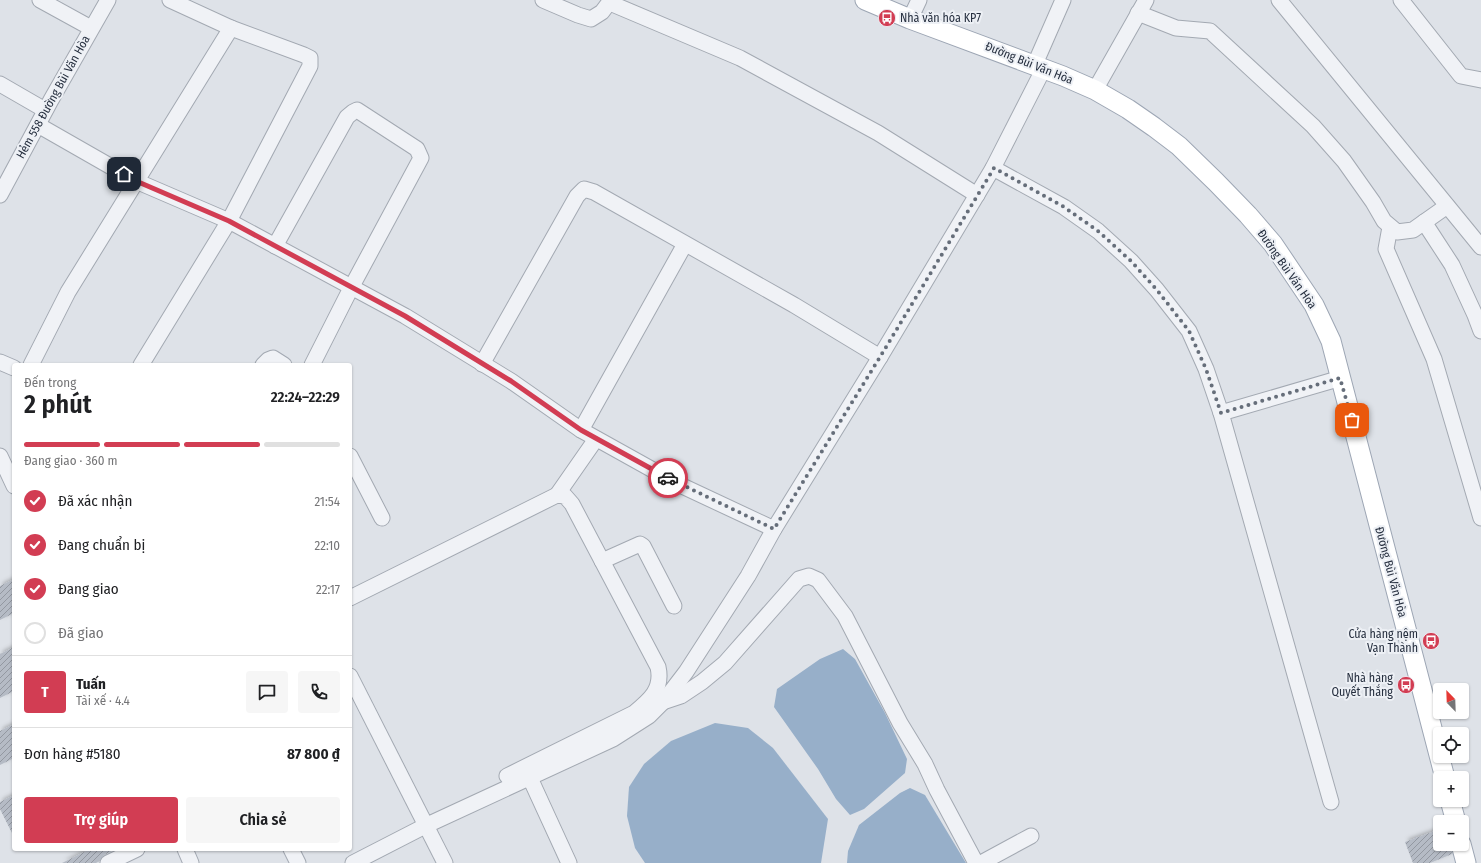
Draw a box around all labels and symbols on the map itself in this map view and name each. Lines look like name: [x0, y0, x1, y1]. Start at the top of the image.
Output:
bus stop icon: Nhà văn hóa KP7: [877, 8, 897, 28]
place label: Nhà văn hóa KP7: [900, 11, 981, 25]
street label: Hẻm 558 Đường Bùi Văn Hòa: [13, 33, 93, 161]
street label: Đường Bùi Văn Hòa: [983, 39, 1075, 87]
pin: [107, 157, 141, 191]
street label: Đường Bùi Văn Hòa: [1254, 227, 1320, 311]
pin: [1335, 403, 1369, 437]
courier: [648, 458, 688, 498]
street label: Đường Bùi Văn Hòa: [1372, 525, 1410, 619]
place label: Cửa hàng nệm Vạn Thành: [1348, 627, 1418, 655]
bus stop icon: Cửa hàng nệm Vạn Thành: [1421, 631, 1441, 651]
place label: Nhà hàng Quyết Thắng: [1331, 671, 1393, 699]
bus stop icon: Nhà hàng Quyết Thắng: [1396, 675, 1416, 695]
north arrow: [1433, 683, 1469, 719]

